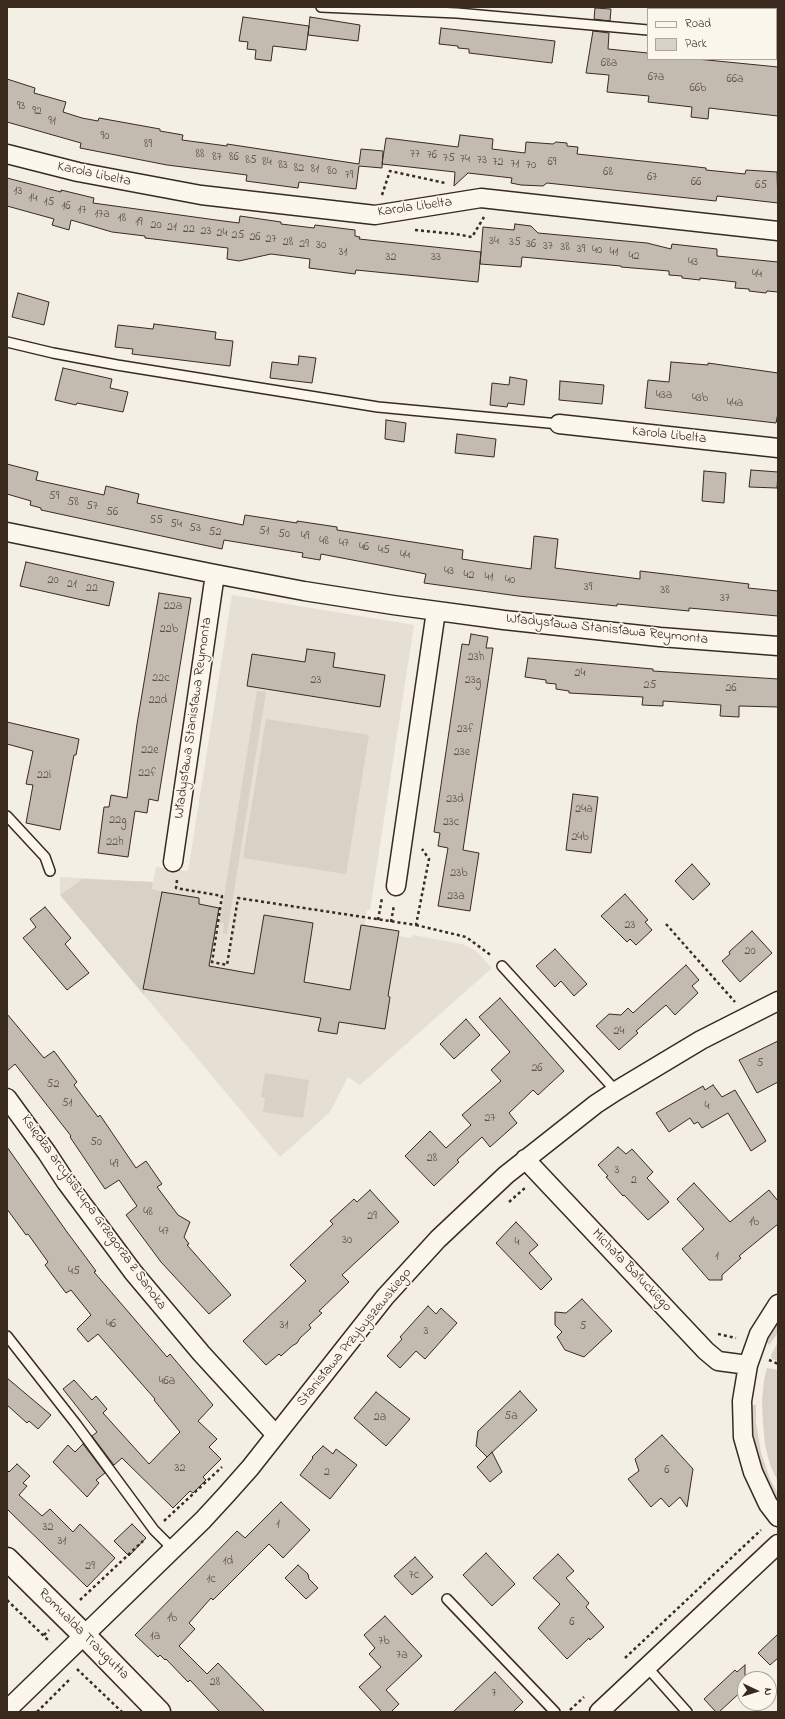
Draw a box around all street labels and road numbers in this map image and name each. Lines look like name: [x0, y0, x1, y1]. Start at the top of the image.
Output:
street label: Karola Libelta: [56, 159, 132, 191]
street label: Karola Libelta: [377, 194, 453, 222]
street label: Karola Libelta: [631, 424, 707, 448]
street label: Władysława Stanisława Reymonta: [505, 611, 709, 649]
street label: Władysława Stanisława Reymonta: [172, 616, 216, 820]
street label: Księdza arcybiskupa Grzegorza z Sanoka: [17, 1112, 169, 1314]
street label: Michała Bałuckiego: [587, 1226, 675, 1316]
street label: Stanisława Przybyszewskiego: [294, 1265, 416, 1411]
street label: Romualda Traugutta: [34, 1586, 132, 1684]

